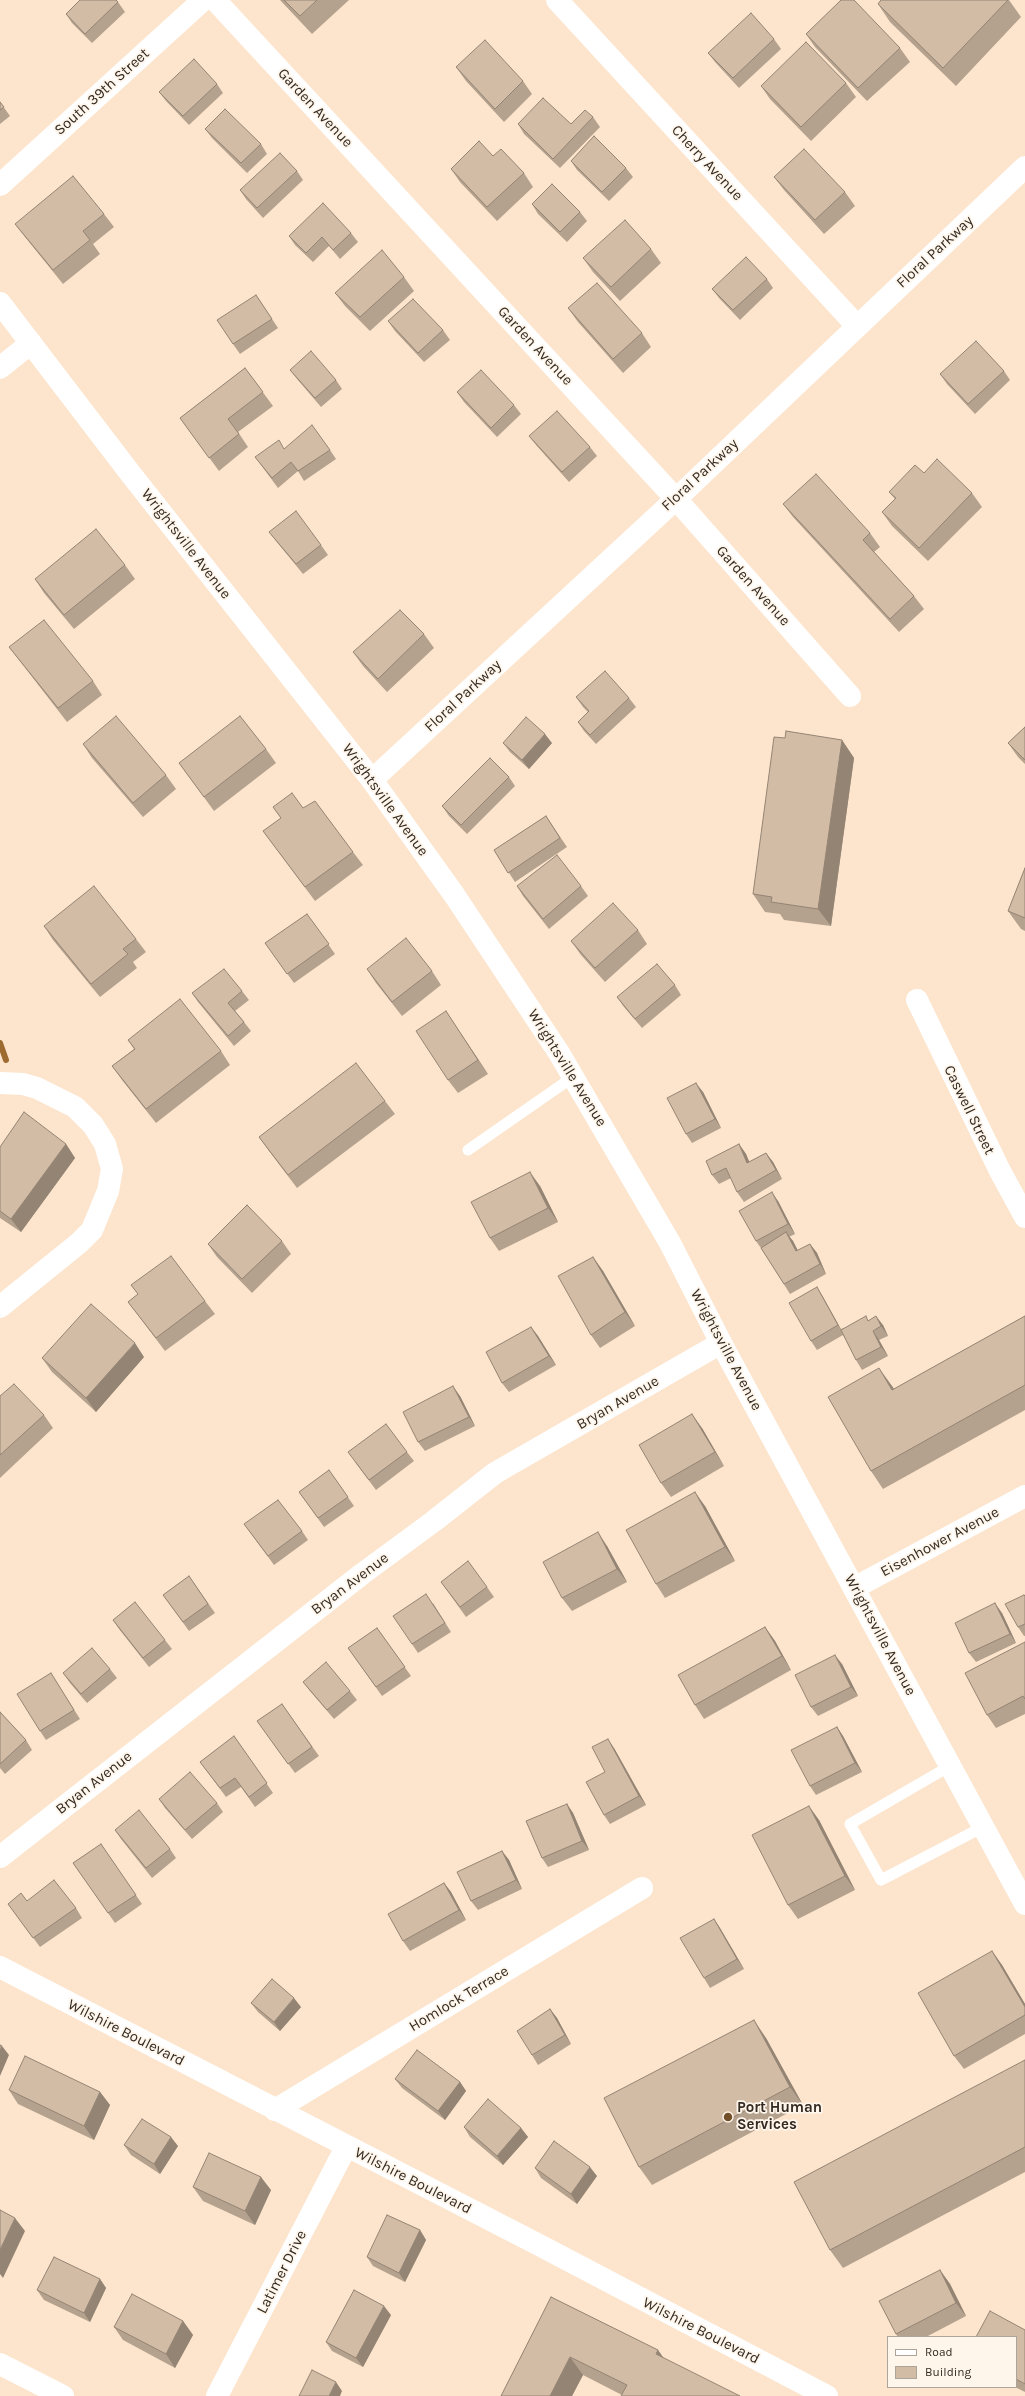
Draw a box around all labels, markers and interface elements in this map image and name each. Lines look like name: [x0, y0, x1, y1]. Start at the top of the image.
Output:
street label: South 39th Street: [51, 45, 153, 139]
street label: Garden Avenue: [274, 65, 356, 151]
street label: Cherry Avenue: [667, 121, 747, 205]
street label: Floral Parkway: [893, 212, 977, 292]
street label: Garden Avenue: [494, 303, 576, 389]
street label: Floral Parkway: [658, 435, 742, 515]
street label: Wrightsville Avenue: [137, 485, 235, 603]
street label: Garden Avenue: [712, 542, 794, 630]
street label: Floral Parkway: [421, 656, 505, 736]
street label: Wrightsville Avenue: [338, 740, 432, 860]
street label: Wrightsville Avenue: [524, 1006, 610, 1130]
street label: Caswell Street: [940, 1062, 998, 1158]
street label: Wrightsville Avenue: [686, 1286, 766, 1414]
street label: Bryan Avenue: [574, 1372, 662, 1434]
street label: Eisenhower Avenue: [878, 1503, 1002, 1581]
street label: Bryan Avenue: [308, 1549, 392, 1619]
street label: Wrightsville Avenue: [840, 1571, 920, 1699]
street label: Bryan Avenue: [52, 1748, 136, 1818]
street label: Homlock Terrace: [406, 1962, 512, 2036]
street label: Wilshire Boulevard: [65, 1996, 187, 2070]
place label: Port Human Services: [737, 2099, 822, 2134]
marker: Port Human Services: [722, 2111, 734, 2123]
street label: Wilshire Boulevard: [352, 2144, 474, 2218]
street label: Latimer Drive: [253, 2227, 311, 2317]
street label: Wilshire Boulevard: [640, 2294, 762, 2368]
legend: [887, 2336, 1017, 2388]
text: Road: [925, 2345, 953, 2359]
text: Building: [925, 2365, 971, 2379]

